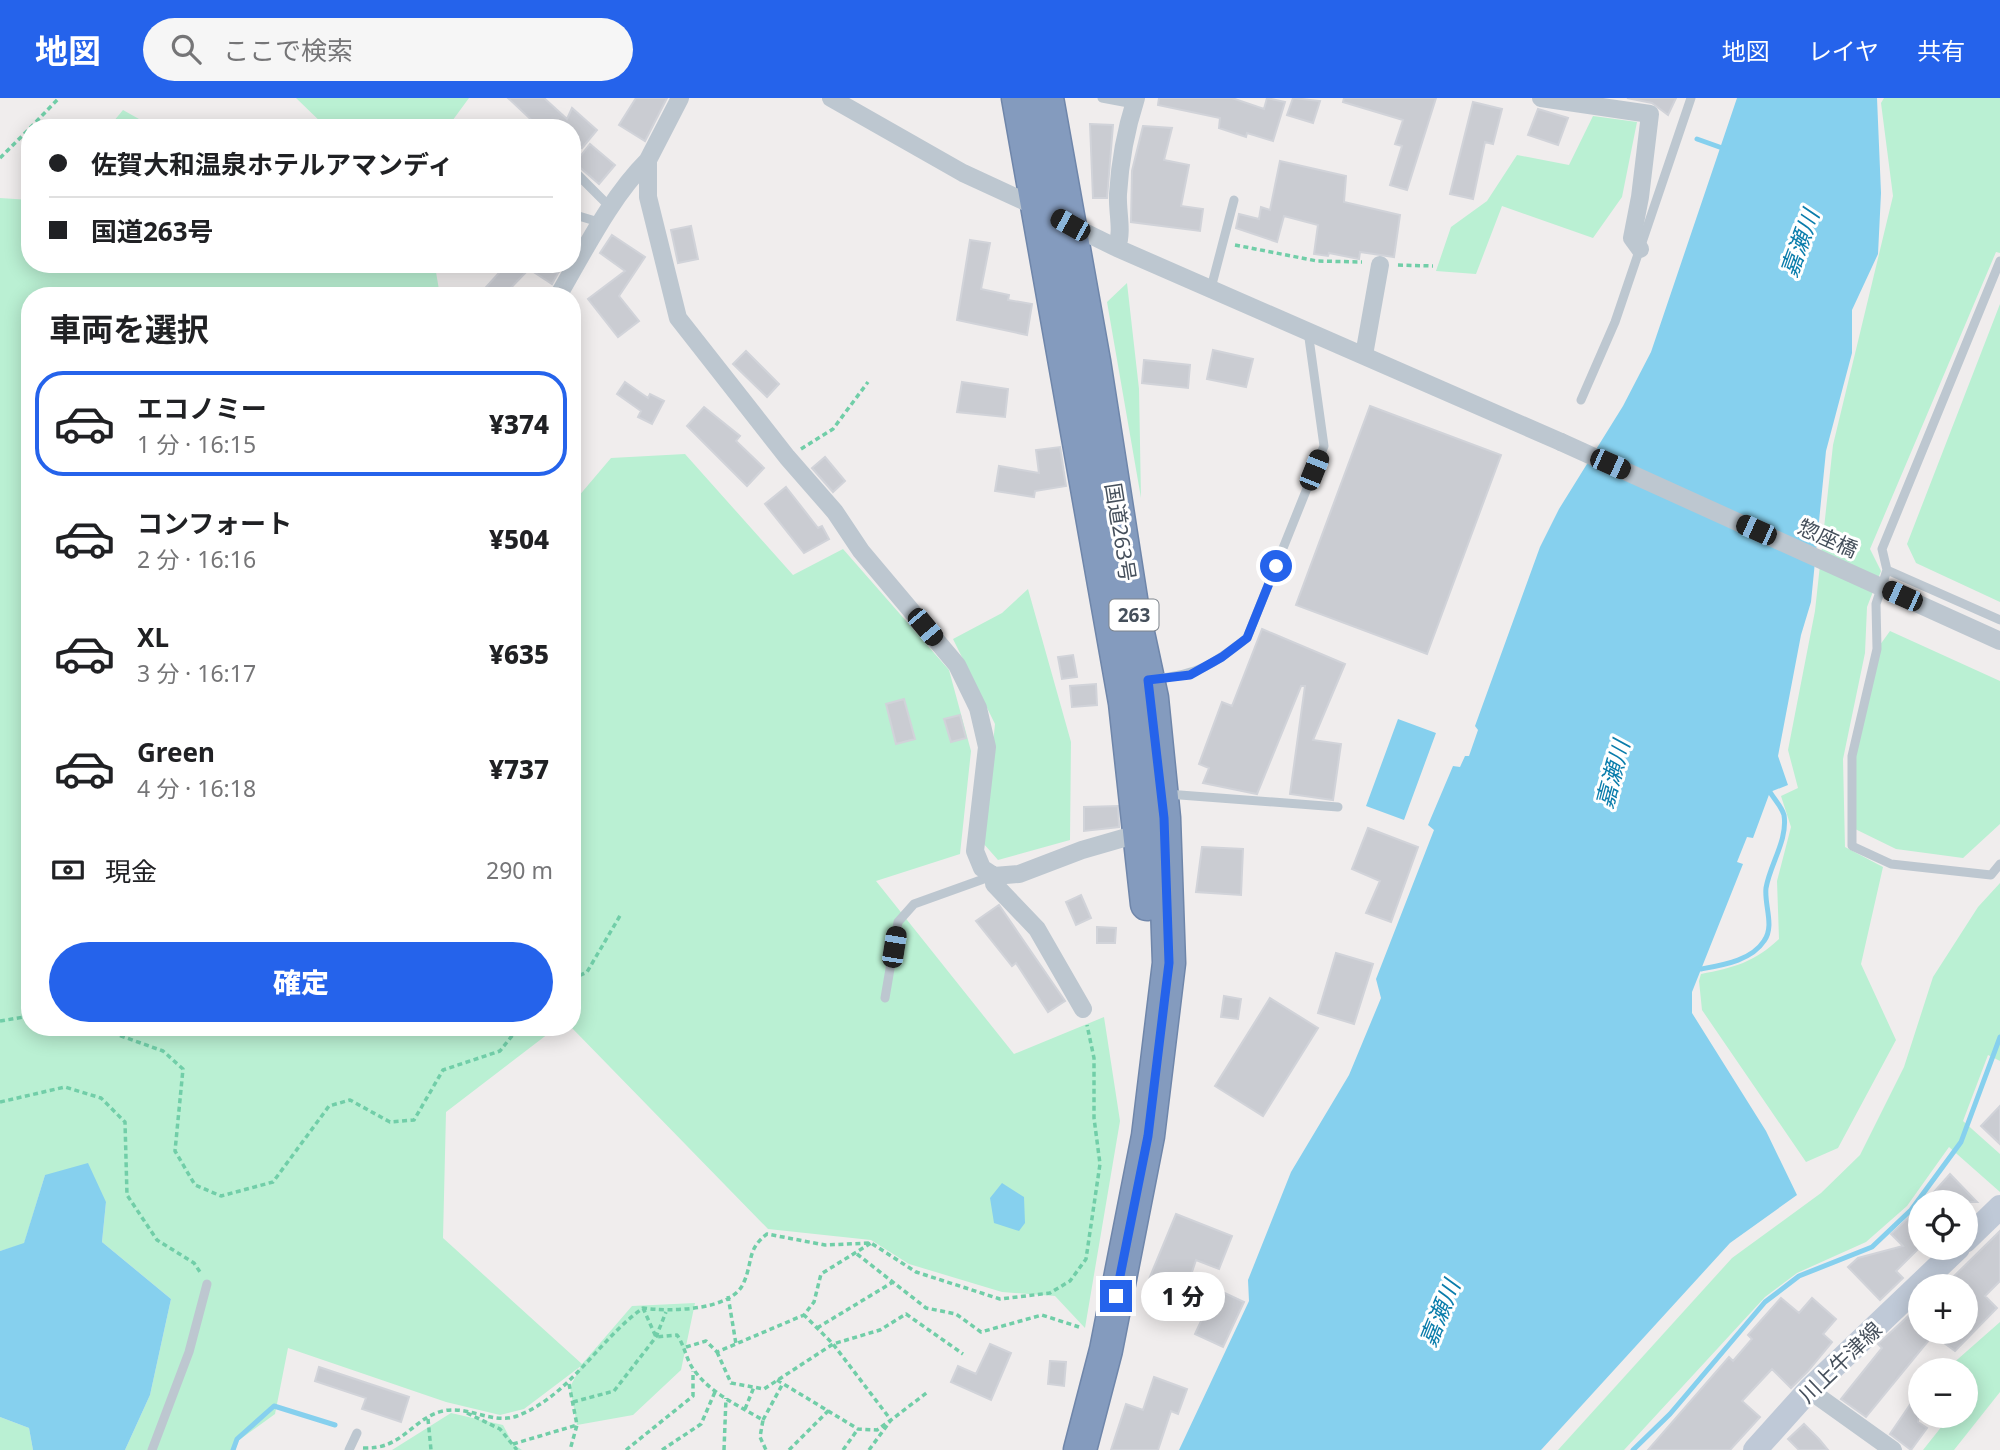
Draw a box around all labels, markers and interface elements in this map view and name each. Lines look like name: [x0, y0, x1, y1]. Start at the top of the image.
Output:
search box: [143, 18, 633, 81]
text: 地図: [35, 28, 101, 73]
icon: search: [167, 30, 205, 68]
text: ここで検索: [223, 32, 353, 68]
text: 地図: [1722, 34, 1770, 67]
text: レイヤ: [1808, 34, 1879, 67]
text: 共有: [1917, 34, 1965, 67]
text: 佐賀大和温泉ホテルアマンディ: [91, 146, 453, 182]
water label: 嘉瀬川: [1772, 202, 1827, 281]
car: [1047, 206, 1094, 244]
text: 国道263号: [91, 213, 214, 249]
text: 車両を選択: [49, 307, 209, 350]
text: エコノミー: [137, 390, 267, 426]
icon: car: [53, 392, 116, 455]
text: ¥374: [489, 406, 549, 442]
text: 1 分 · 16:15: [137, 428, 256, 460]
car: [1587, 446, 1634, 482]
car: [1297, 447, 1332, 493]
street label: 国道263号: [1099, 481, 1143, 583]
text: コンフォート: [137, 505, 292, 541]
icon: car: [53, 507, 116, 570]
car: [1733, 512, 1780, 548]
street label: 惣座橋: [1794, 512, 1862, 564]
text: ¥504: [489, 521, 549, 557]
text: 2 分 · 16:16: [137, 543, 256, 575]
route start: [1260, 550, 1292, 582]
car: [1879, 578, 1926, 614]
road number: 263: [1110, 600, 1158, 630]
car: [904, 604, 947, 650]
text: XL: [137, 619, 169, 655]
icon: car: [53, 622, 116, 685]
text: ¥635: [489, 636, 549, 672]
text: 3 分 · 16:17: [137, 657, 256, 689]
text: Green: [137, 734, 215, 770]
water label: 嘉瀬川: [1588, 734, 1637, 811]
icon: car: [53, 737, 116, 800]
text: ¥737: [489, 751, 549, 787]
text: 4 分 · 16:18: [137, 772, 256, 804]
icon: cash: [49, 851, 87, 889]
text: 現金: [105, 853, 157, 889]
text: 290 m: [486, 854, 553, 886]
car: [881, 925, 908, 969]
button: 確定: [49, 942, 553, 1022]
map controls: [1908, 1190, 1978, 1428]
button: locate: [1908, 1190, 1978, 1260]
callout: 1 分: [1140, 1272, 1224, 1320]
water label: 嘉瀬川: [1411, 1272, 1468, 1351]
button: +: [1908, 1274, 1978, 1344]
route end: [1100, 1280, 1132, 1312]
text: 1 分: [1162, 1280, 1204, 1312]
street label: 川上牛津線: [1793, 1315, 1887, 1409]
button: −: [1908, 1358, 1978, 1428]

